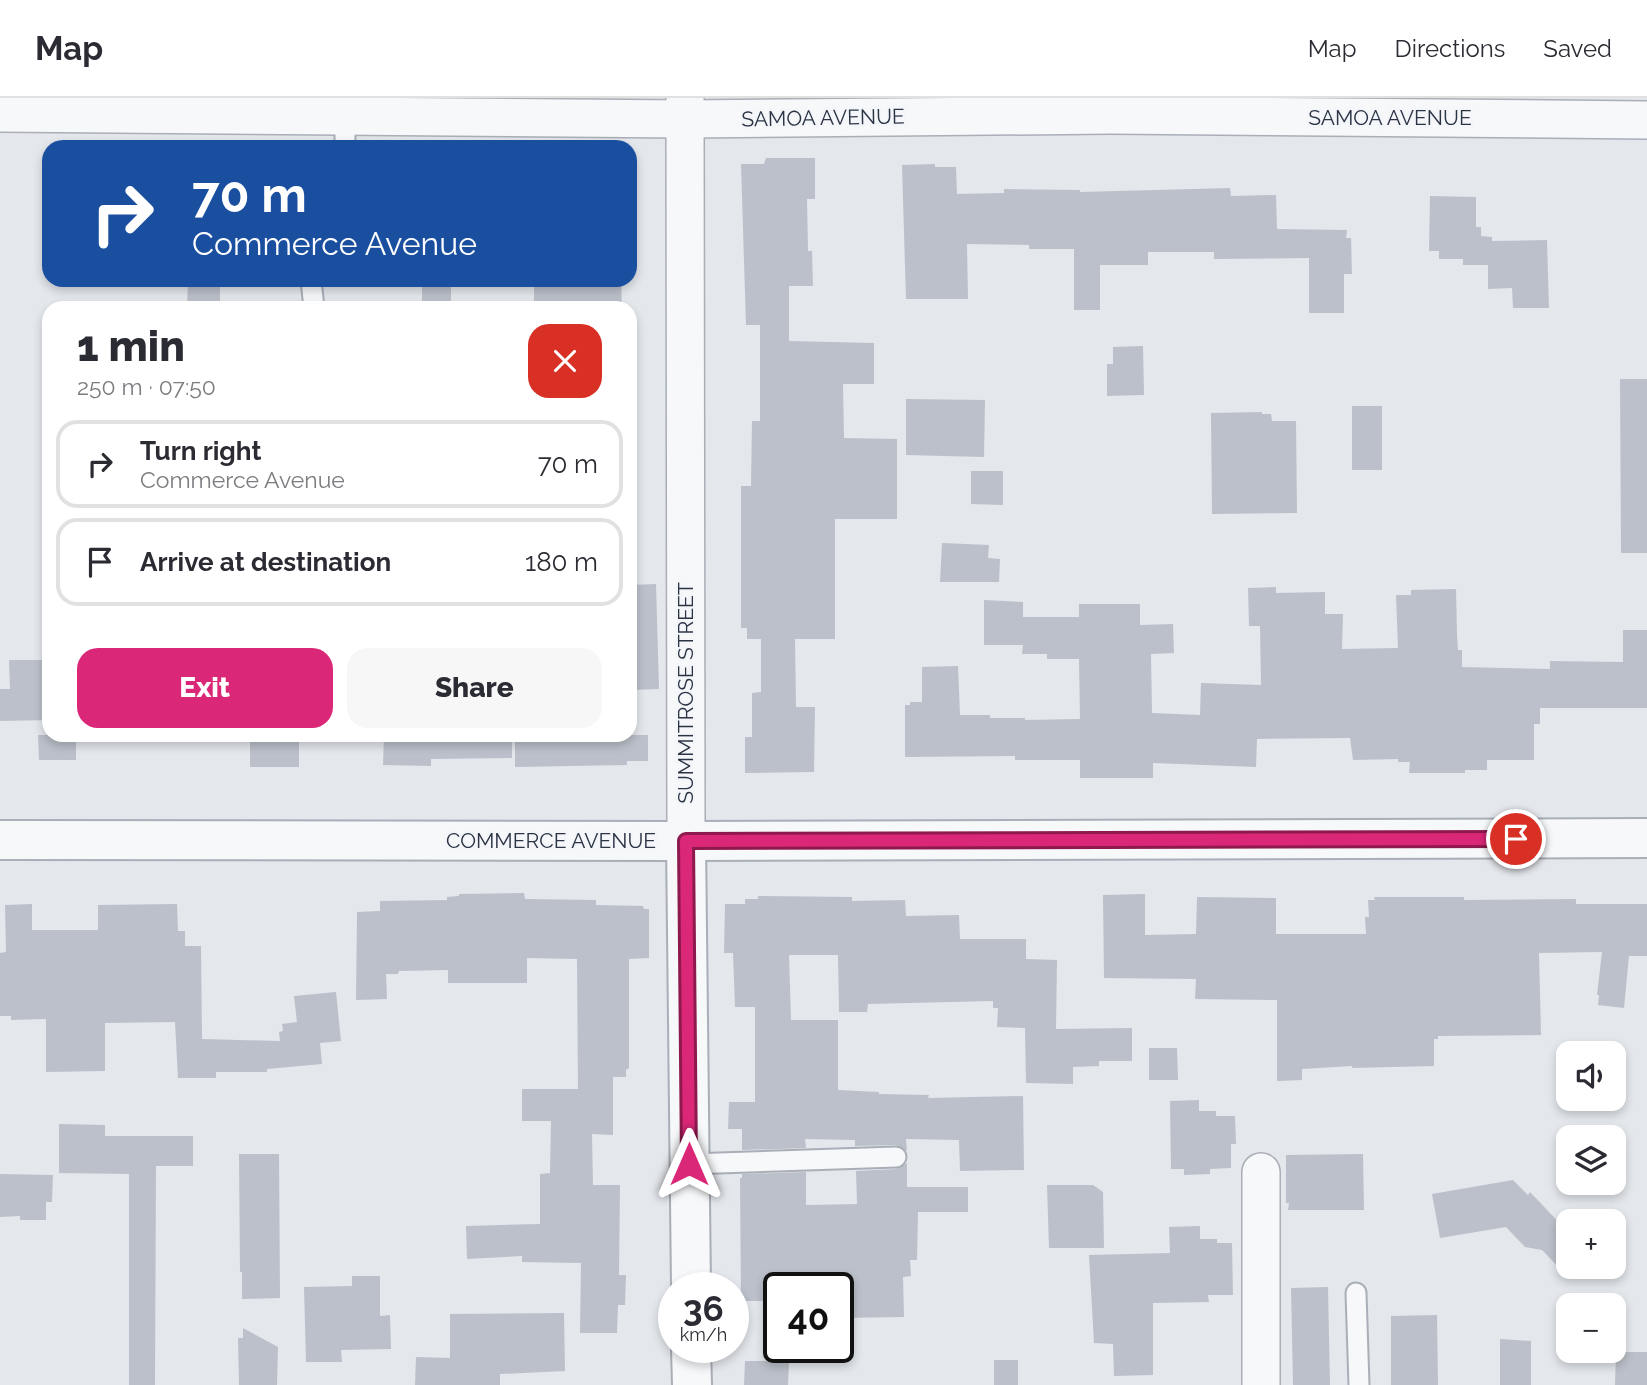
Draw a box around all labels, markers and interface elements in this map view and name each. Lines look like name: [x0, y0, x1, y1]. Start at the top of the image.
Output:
text: Map: [35, 29, 103, 68]
text: Map: [1308, 34, 1357, 63]
text: Directions: [1395, 34, 1505, 63]
text: Saved: [1543, 34, 1612, 63]
street label: SAMOA AVENUE: [741, 104, 905, 131]
street label: SAMOA AVENUE: [1308, 105, 1472, 130]
text: 70 m: [192, 166, 307, 223]
icon: right: [77, 168, 168, 259]
text: Commerce Avenue: [192, 225, 477, 262]
text: 1 min: [77, 322, 185, 371]
button: close: [528, 324, 602, 398]
text: 250 m · 07:50: [77, 373, 216, 400]
text: Turn right: [140, 436, 261, 466]
icon: right: [81, 445, 119, 483]
text: 70 m: [538, 449, 598, 479]
text: Commerce Avenue: [140, 466, 345, 493]
icon: arrive: [81, 543, 119, 581]
text: Arrive at destination: [140, 547, 391, 577]
text: 180 m: [525, 547, 598, 577]
street label: SUMMITROSE STREET: [673, 582, 698, 804]
button: Exit: [77, 648, 333, 728]
button: Share: [347, 648, 602, 728]
pin: [1486, 809, 1546, 869]
icon: arrive: [1497, 820, 1535, 858]
street label: COMMERCE AVENUE: [446, 828, 656, 853]
map controls: [1556, 1041, 1626, 1363]
button: sound: [1556, 1041, 1626, 1111]
button: layers: [1556, 1125, 1626, 1195]
position arrow: [652, 1127, 726, 1201]
button: +: [1556, 1209, 1626, 1279]
speed limit sign: 40: [763, 1272, 854, 1363]
text: 36: [683, 1288, 724, 1329]
button: −: [1556, 1293, 1626, 1363]
text: km/h: [680, 1324, 727, 1345]

